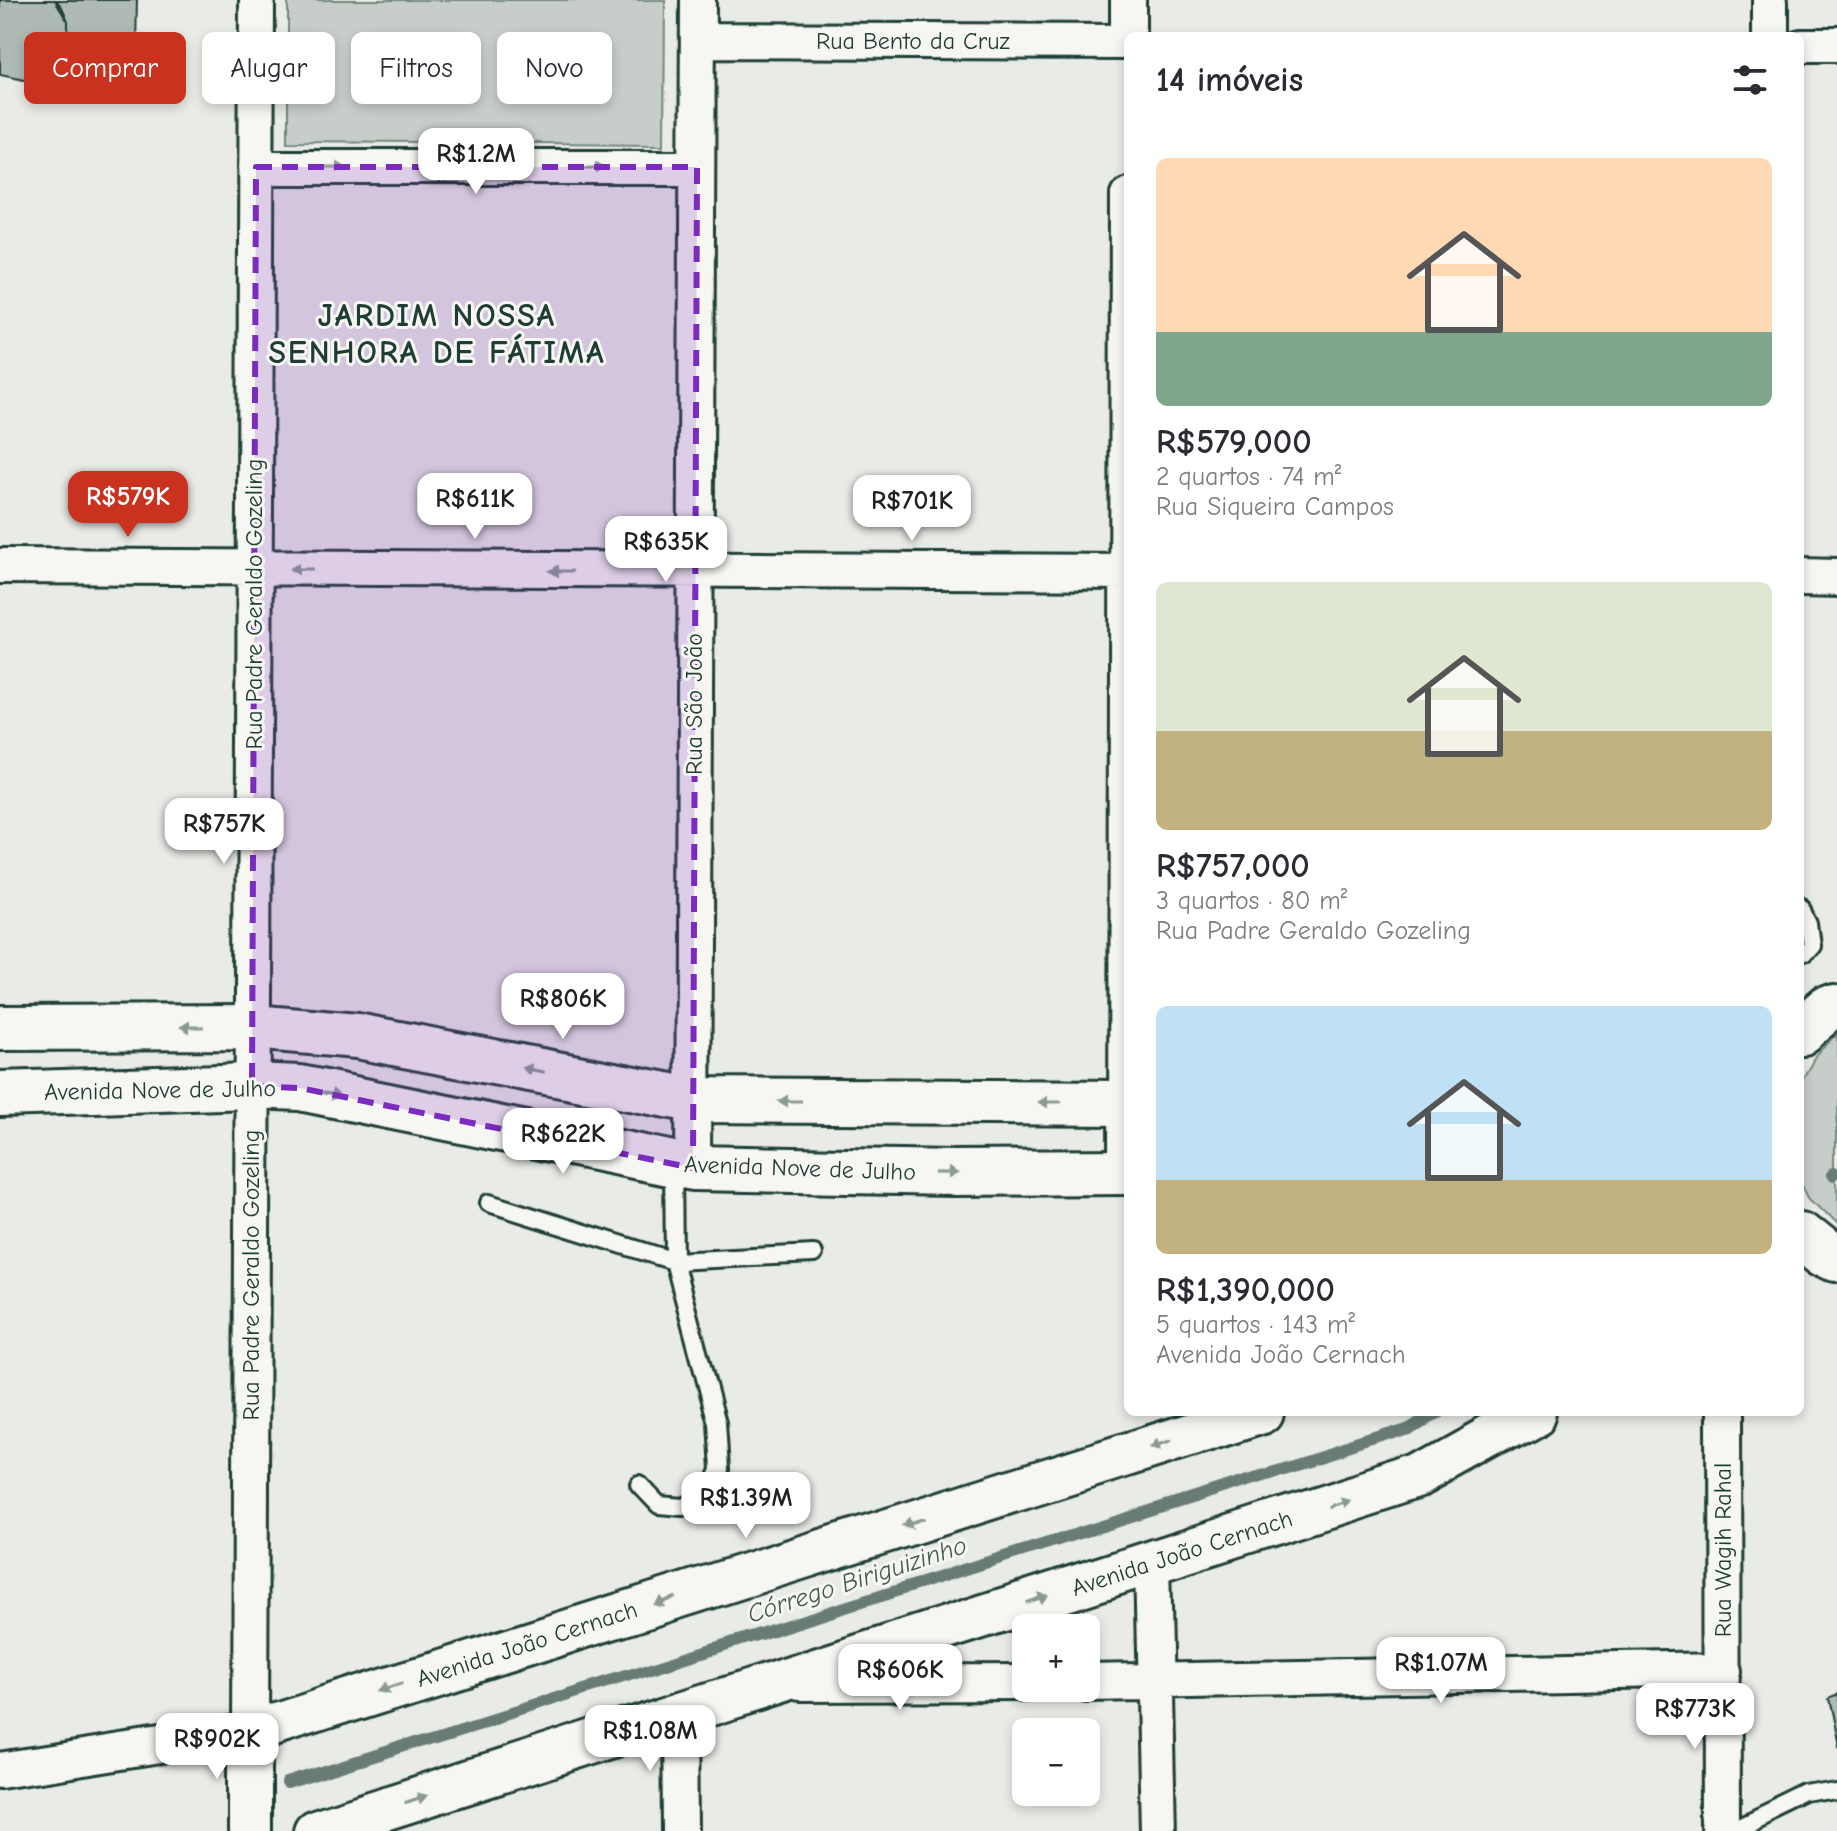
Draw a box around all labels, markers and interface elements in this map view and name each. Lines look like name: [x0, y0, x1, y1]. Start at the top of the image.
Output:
street label: Rua Bento da Cruz: [816, 27, 1011, 55]
chip: Comprar: [24, 32, 186, 104]
chip: Alugar: [202, 32, 335, 104]
chip: Filtros: [351, 32, 481, 104]
chip: Novo: [497, 32, 612, 104]
icon: filters: [1728, 58, 1772, 102]
text: 14 imóveis: [1156, 60, 1303, 100]
pin: R$1.2M: [411, 128, 541, 196]
text: R$1.2M: [436, 139, 516, 169]
one-way arrow: [322, 161, 347, 173]
one-way arrow: [582, 161, 607, 173]
icon: home: [1392, 210, 1536, 354]
district label: JARDIM NOSSA SENHORA DE FÁTIMA: [268, 297, 606, 371]
text: R$579,000: [1156, 422, 1312, 462]
street label: Rua Padre Geraldo Gozeling: [240, 459, 268, 749]
text: 2 quartos · 74 m²: [1156, 462, 1341, 492]
pin: R$579K: [63, 471, 193, 539]
pin: R$611K: [410, 473, 540, 541]
pin: R$701K: [847, 475, 977, 543]
text: R$579K: [86, 482, 170, 512]
text: R$611K: [435, 484, 515, 514]
text: R$701K: [871, 486, 953, 516]
text: Rua Siqueira Campos: [1156, 492, 1394, 522]
pin: R$635K: [601, 516, 731, 584]
text: R$635K: [623, 527, 709, 557]
one-way arrow: [288, 563, 313, 576]
one-way arrow: [548, 564, 573, 577]
street label: Rua São João: [680, 633, 708, 775]
icon: home: [1392, 634, 1536, 778]
pin: R$757K: [159, 798, 289, 866]
text: R$757K: [183, 809, 265, 839]
text: R$757,000: [1156, 846, 1310, 886]
text: 3 quartos · 80 m²: [1156, 886, 1347, 916]
text: Rua Padre Geraldo Gozeling: [1156, 916, 1471, 946]
pin: R$806K: [498, 973, 628, 1041]
text: R$806K: [519, 984, 607, 1014]
one-way arrow: [179, 1021, 204, 1033]
icon: home: [1392, 1058, 1536, 1202]
one-way arrow: [520, 1063, 545, 1075]
street label: Avenida Nove de Julho: [44, 1074, 276, 1106]
one-way arrow: [317, 1088, 342, 1101]
one-way arrow: [777, 1095, 802, 1107]
one-way arrow: [1037, 1096, 1062, 1108]
pin: R$622K: [498, 1108, 628, 1176]
text: R$622K: [521, 1119, 605, 1149]
street label: Rua Padre Geraldo Gozeling: [237, 1130, 265, 1420]
street label: Avenida Nove de Julho: [684, 1150, 916, 1186]
one-way arrow: [934, 1166, 959, 1179]
text: R$1,390,000: [1156, 1270, 1335, 1310]
text: 5 quartos · 143 m²: [1156, 1310, 1355, 1340]
text: Avenida João Cernach: [1156, 1340, 1406, 1370]
one-way arrow: [1149, 1438, 1173, 1451]
street label: Rua Wagih Rahal: [1709, 1463, 1737, 1637]
pin: R$1.39M: [672, 1472, 820, 1540]
text: R$1.39M: [699, 1483, 793, 1513]
one-way arrow: [1326, 1496, 1350, 1508]
street label: Avenida João Cernach: [1068, 1504, 1296, 1602]
one-way arrow: [901, 1516, 925, 1529]
water label: Córrego Biriguizinho: [744, 1530, 970, 1630]
one-way arrow: [1025, 1592, 1049, 1605]
street label: Avenida João Cernach: [413, 1595, 641, 1693]
one-way arrow: [653, 1595, 677, 1607]
map controls: [1012, 1614, 1100, 1806]
button: +: [1012, 1614, 1100, 1702]
pin: R$1.07M: [1367, 1637, 1515, 1705]
pin: R$606K: [835, 1644, 965, 1712]
text: R$1.07M: [1394, 1648, 1488, 1678]
text: R$606K: [856, 1655, 944, 1685]
one-way arrow: [378, 1681, 402, 1694]
pin: R$773K: [1630, 1683, 1760, 1751]
text: R$773K: [1654, 1694, 1736, 1724]
pin: R$1.08M: [576, 1705, 724, 1773]
pin: R$902K: [152, 1713, 282, 1781]
text: R$1.08M: [603, 1716, 697, 1746]
button: −: [1012, 1718, 1100, 1806]
text: R$902K: [174, 1724, 260, 1754]
one-way arrow: [405, 1792, 429, 1804]

